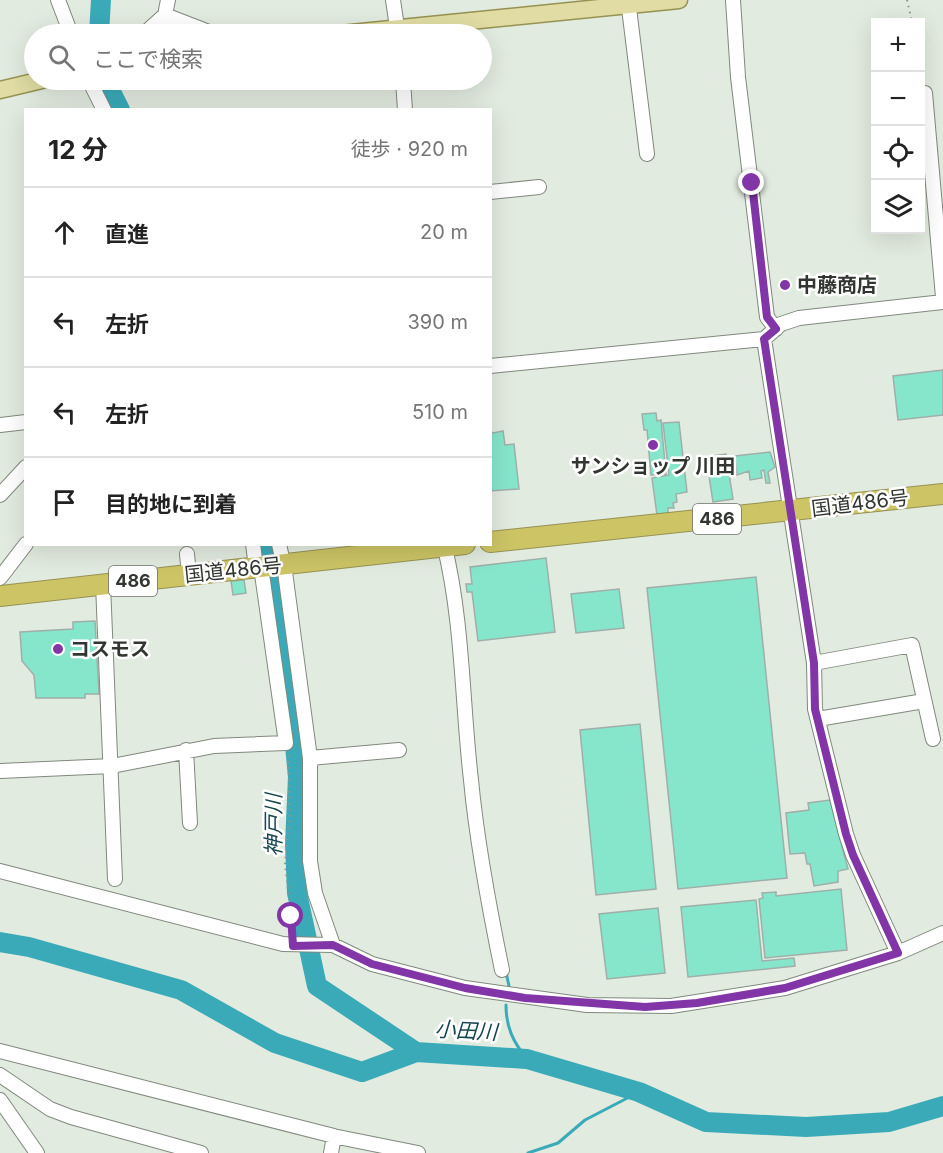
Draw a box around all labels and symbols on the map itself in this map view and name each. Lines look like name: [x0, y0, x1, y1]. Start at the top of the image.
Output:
route end: [738, 169, 764, 195]
place label: 中藤商店: [797, 273, 877, 297]
marker: 中藤商店: [778, 278, 792, 292]
marker: サンショップ 川田: [646, 438, 660, 452]
place label: サンショップ 川田: [571, 454, 735, 478]
street label: 国道486号: [810, 485, 910, 521]
road number: 486: [693, 504, 741, 534]
street label: 国道486号: [183, 553, 283, 587]
road number: 486: [109, 566, 157, 596]
place label: コスモス: [70, 637, 150, 661]
marker: コスモス: [51, 642, 65, 656]
water label: 神戸川: [261, 792, 286, 857]
route start: [277, 902, 303, 928]
water label: 小田川: [434, 1016, 500, 1045]

